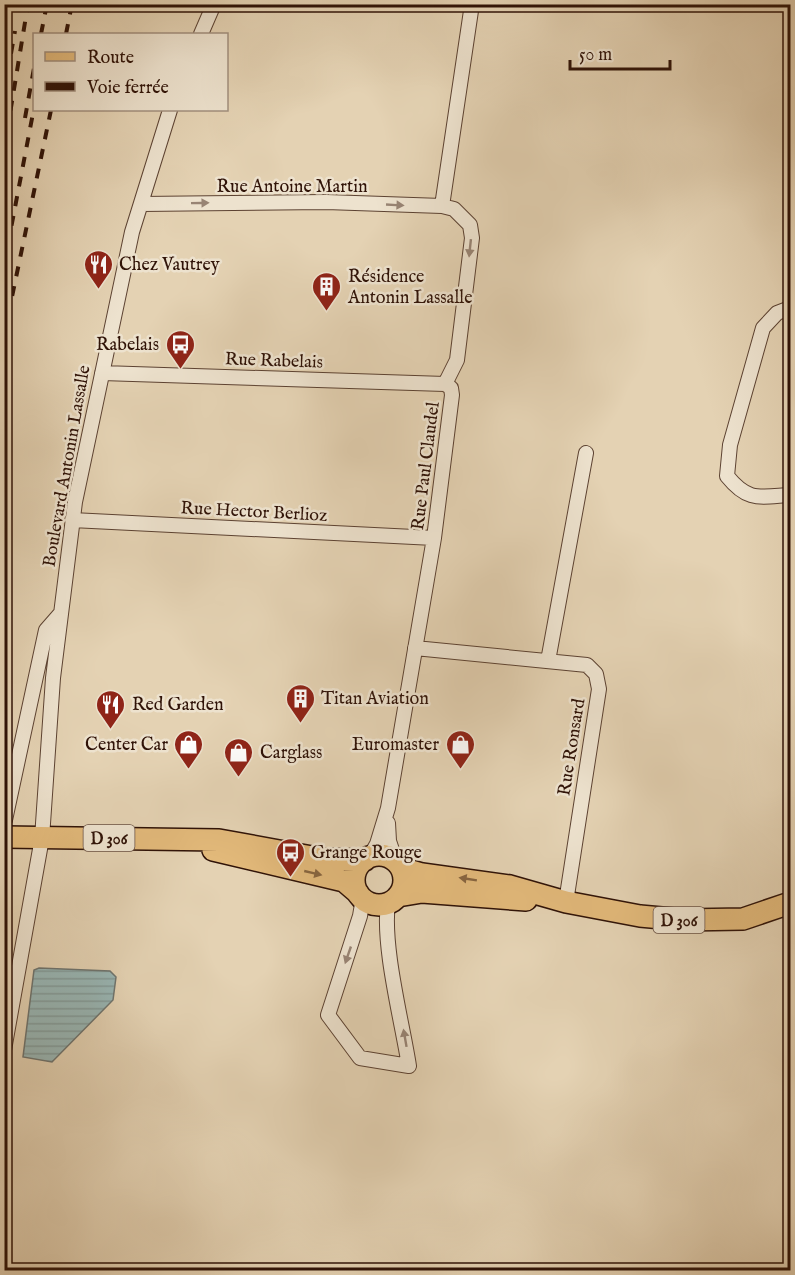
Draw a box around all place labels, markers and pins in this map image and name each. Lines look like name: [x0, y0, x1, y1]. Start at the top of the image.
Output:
restaurant icon: Chez Vautrey: [82, 248, 114, 290]
place label: Chez Vautrey: [119, 254, 220, 277]
place label: Résidence Antonin Lassalle: [347, 266, 472, 310]
building icon: Résidence Antonin Lassalle: [311, 270, 343, 312]
bus stop icon: Rabelais: [164, 328, 196, 370]
place label: Rabelais: [96, 334, 159, 357]
building icon: Titan Aviation: [284, 682, 316, 724]
restaurant icon: Red Garden: [95, 688, 127, 730]
place label: Titan Aviation: [321, 688, 429, 711]
place label: Red Garden: [132, 694, 224, 717]
shop icon: Center Car: [173, 728, 205, 770]
shop icon: Euromaster: [444, 728, 476, 770]
place label: Center Car: [85, 734, 168, 757]
place label: Euromaster: [352, 734, 439, 757]
shop icon: Carglass: [223, 736, 255, 778]
place label: Carglass: [260, 742, 322, 765]
bus stop icon: Grange Rouge: [274, 836, 306, 878]
place label: Grange Rouge: [311, 842, 422, 865]

